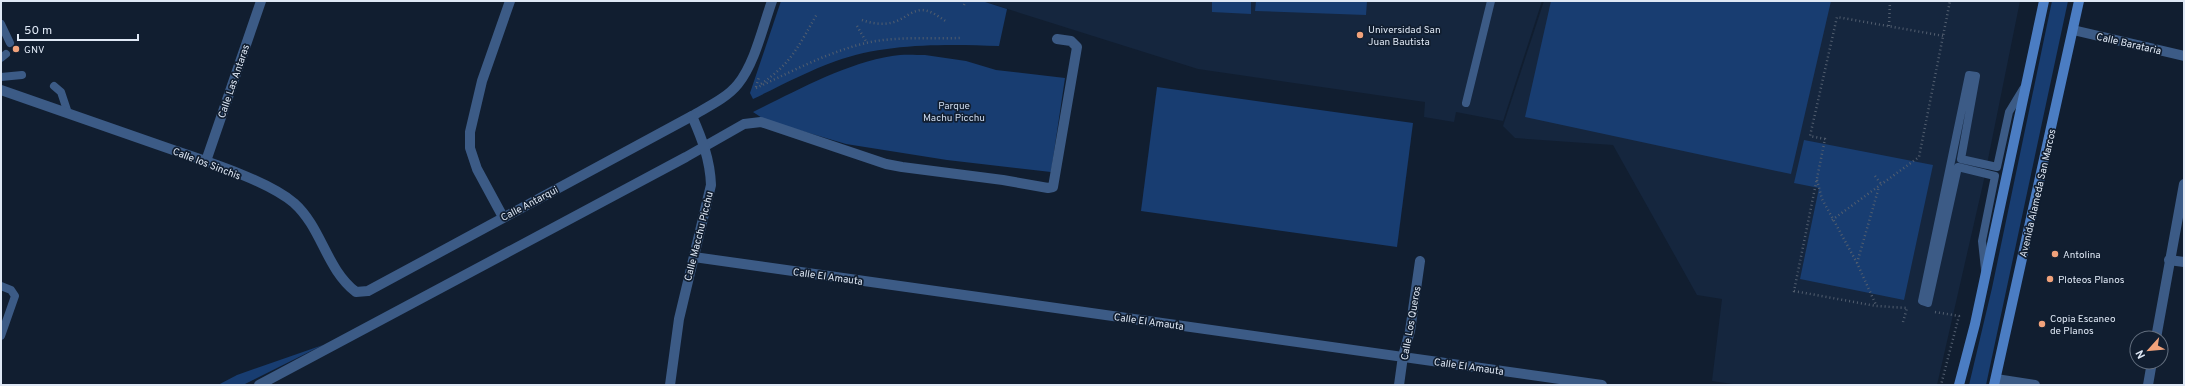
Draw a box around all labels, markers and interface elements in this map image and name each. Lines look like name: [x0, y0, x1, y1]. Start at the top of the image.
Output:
scale bar: [18, 16, 138, 42]
text: 50 m: [24, 23, 52, 39]
place label: Universidad San Juan Bautista: [1368, 24, 1441, 49]
marker: Universidad San Juan Bautista: [1355, 30, 1365, 40]
street label: Calle Barataria: [2095, 31, 2162, 58]
street label: Calle Las Antaras: [216, 43, 253, 120]
marker: GNV: [11, 44, 21, 54]
place label: GNV: [24, 44, 45, 57]
park label: Parque Machu Picchu: [923, 100, 985, 125]
street label: Avenida Alameda San Marcos: [2017, 128, 2060, 259]
street label: Calle los Sinchis: [171, 145, 243, 183]
street label: Calle Antarqui: [499, 184, 561, 225]
street label: Calle Macchu Picchu: [682, 190, 717, 282]
marker: Antolina: [2050, 249, 2060, 259]
place label: Antolina: [2063, 249, 2101, 262]
street label: Calle El Amauta: [792, 266, 864, 289]
marker: Ploteos Planos: [2045, 274, 2055, 284]
place label: Ploteos Planos: [2058, 274, 2125, 287]
street label: Calle Los Queros: [1399, 285, 1424, 361]
street label: Calle El Amauta: [1113, 311, 1185, 334]
place label: Copia Escaneo de Planos: [2050, 313, 2116, 338]
marker: Copia Escaneo de Planos: [2037, 319, 2047, 329]
north arrow: [2129, 330, 2169, 370]
text: N: [2133, 347, 2149, 361]
street label: Calle El Amauta: [1433, 356, 1505, 379]

